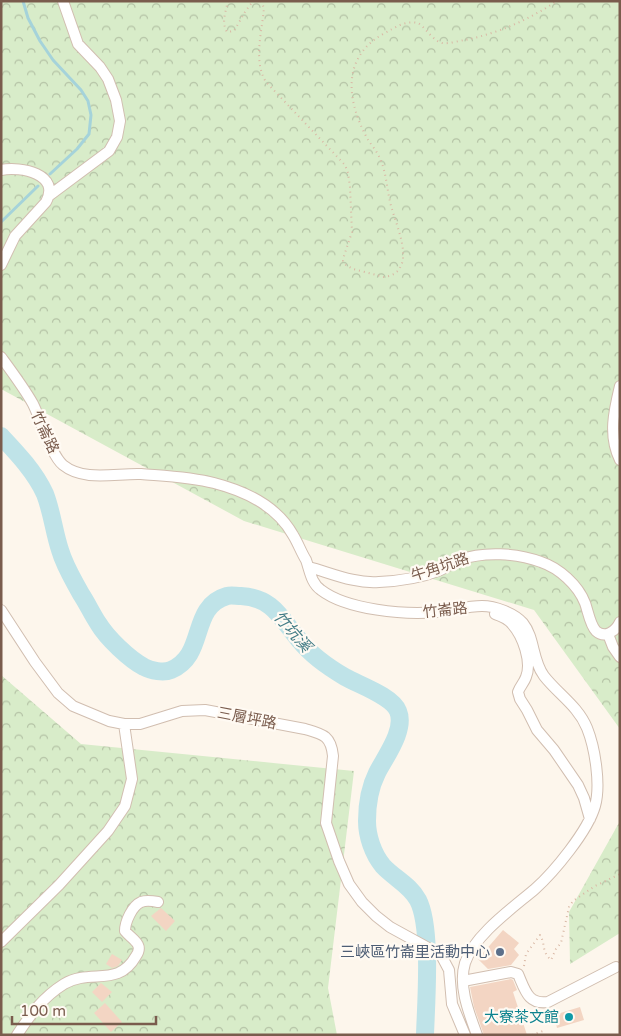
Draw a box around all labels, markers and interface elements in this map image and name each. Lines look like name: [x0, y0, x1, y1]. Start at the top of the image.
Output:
street label: 竹崙路: [27, 408, 63, 456]
street label: 牛角坑路: [409, 549, 471, 585]
street label: 竹崙路: [422, 599, 468, 621]
water label: 竹坑溪: [269, 607, 317, 658]
street label: 三層坪路: [216, 703, 278, 733]
place label: 三峽區竹崙里活動中心: [340, 943, 490, 961]
marker: 三峽區竹崙里活動中心: [494, 946, 506, 958]
scale bar: [12, 994, 156, 1026]
text: 100 m: [20, 1002, 66, 1020]
place label: 大寮茶文館: [484, 1008, 559, 1026]
marker: 大寮茶文館: [563, 1011, 575, 1023]

